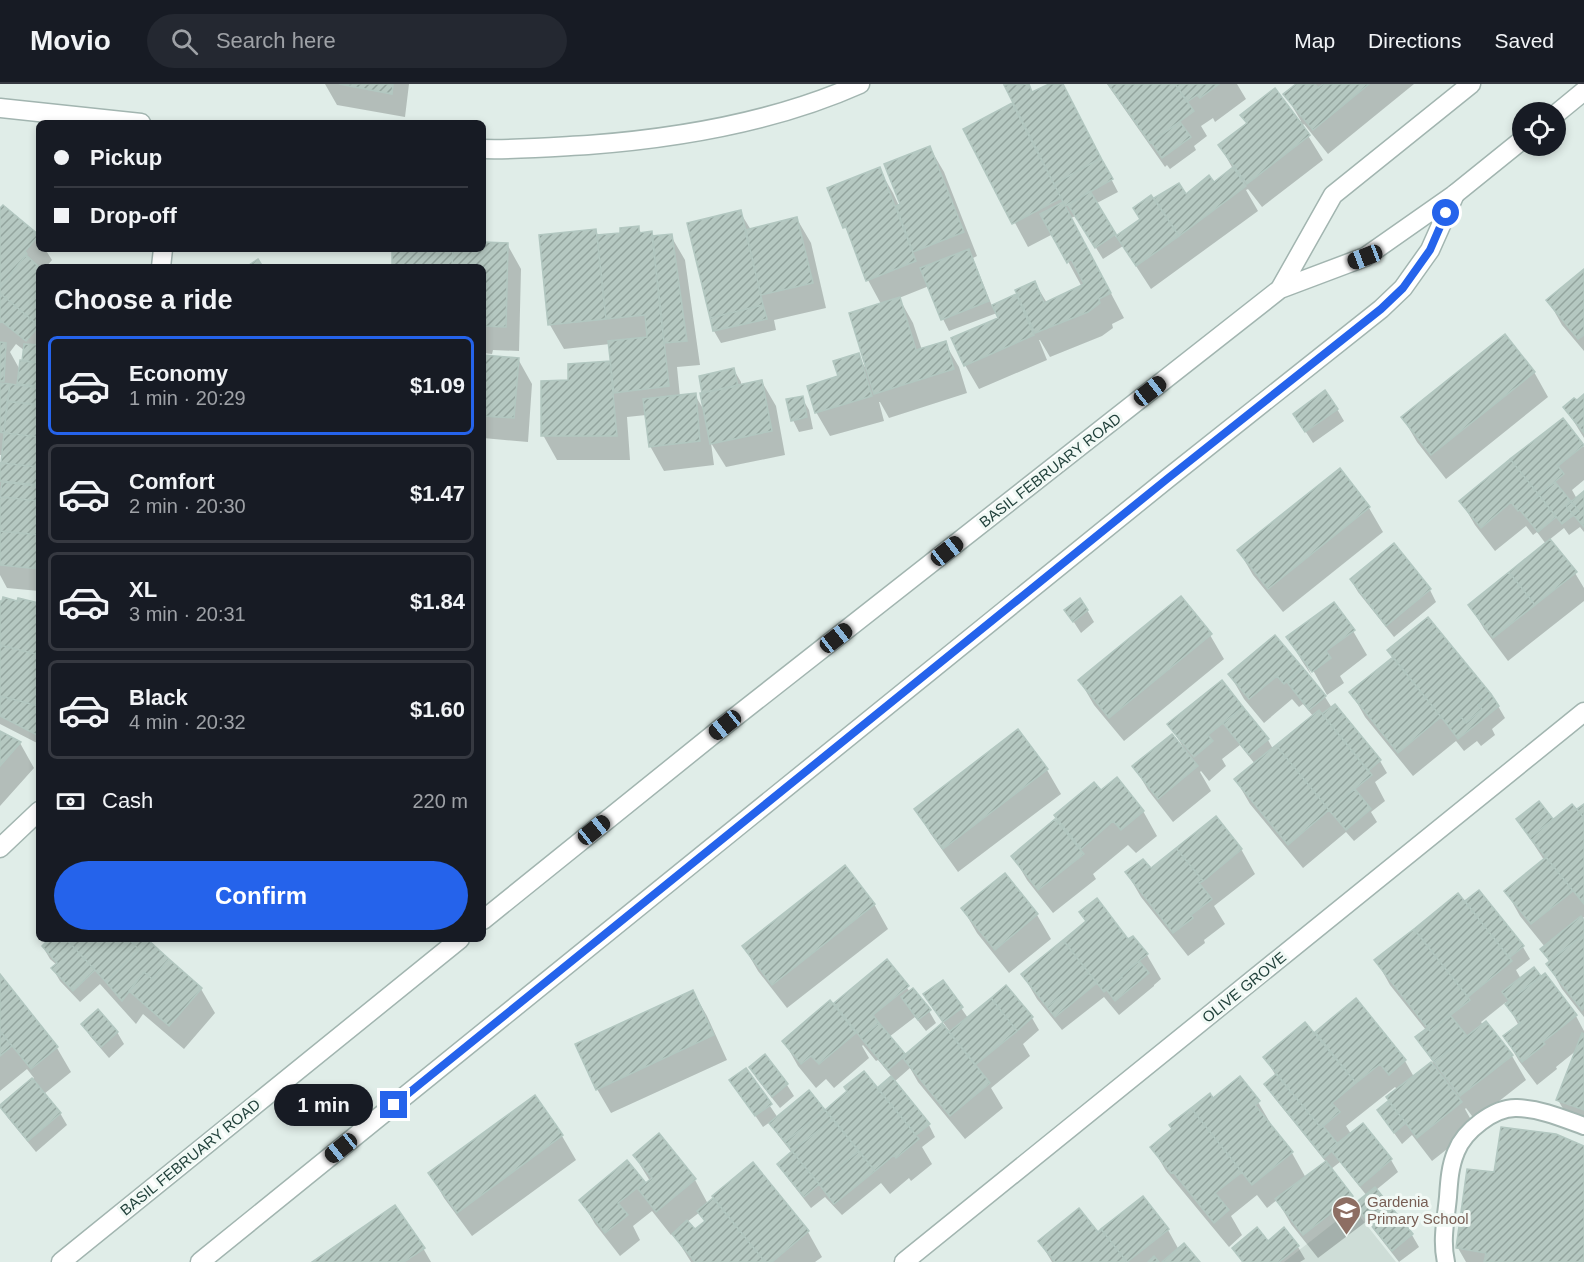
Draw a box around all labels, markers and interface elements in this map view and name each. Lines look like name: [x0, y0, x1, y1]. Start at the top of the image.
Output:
search box: [147, 14, 567, 68]
text: Movio: [30, 25, 111, 56]
icon: search: [168, 25, 201, 58]
text: Search here: [216, 28, 336, 53]
text: Map: [1294, 29, 1335, 52]
text: Directions: [1368, 29, 1461, 52]
text: Saved: [1494, 29, 1554, 52]
map controls: [1512, 102, 1566, 156]
button: locate: [1512, 102, 1566, 156]
text: Pickup: [90, 145, 162, 170]
route start: [1432, 199, 1459, 226]
text: Drop-off: [90, 203, 177, 228]
car: [1345, 242, 1385, 272]
text: Choose a ride: [54, 285, 233, 315]
icon: car: [57, 359, 111, 413]
text: Economy: [129, 361, 228, 386]
text: $1.09: [410, 373, 465, 398]
car: [1130, 373, 1170, 409]
text: 1 min · 20:29: [129, 387, 246, 409]
street label: BASIL FEBRUARY ROAD: [976, 409, 1124, 531]
icon: car: [57, 467, 111, 521]
text: Comfort: [129, 469, 215, 494]
text: $1.47: [410, 481, 465, 506]
text: 2 min · 20:30: [129, 495, 246, 517]
car: [927, 533, 967, 569]
icon: car: [57, 575, 111, 629]
text: XL: [129, 577, 157, 602]
text: $1.84: [410, 589, 465, 614]
text: 3 min · 20:31: [129, 603, 246, 625]
car: [816, 620, 856, 656]
icon: car: [57, 683, 111, 737]
text: Black: [129, 685, 188, 710]
text: $1.60: [410, 697, 465, 722]
car: [705, 707, 745, 743]
text: 4 min · 20:32: [129, 711, 246, 733]
icon: cash: [54, 785, 87, 818]
text: Cash: [102, 788, 153, 813]
text: 220 m: [412, 790, 468, 812]
car: [574, 812, 614, 848]
button: Confirm: [54, 861, 468, 930]
street label: OLIVE GROVE: [1199, 948, 1289, 1026]
callout: 1 min: [274, 1084, 373, 1126]
route end: [380, 1091, 407, 1118]
text: 1 min: [297, 1094, 350, 1116]
street label: BASIL FEBRUARY ROAD: [117, 1095, 263, 1219]
car: [321, 1130, 361, 1166]
place label: Gardenia Primary School: [1367, 1193, 1469, 1227]
school or university icon: Gardenia Primary School: [1330, 1194, 1362, 1236]

